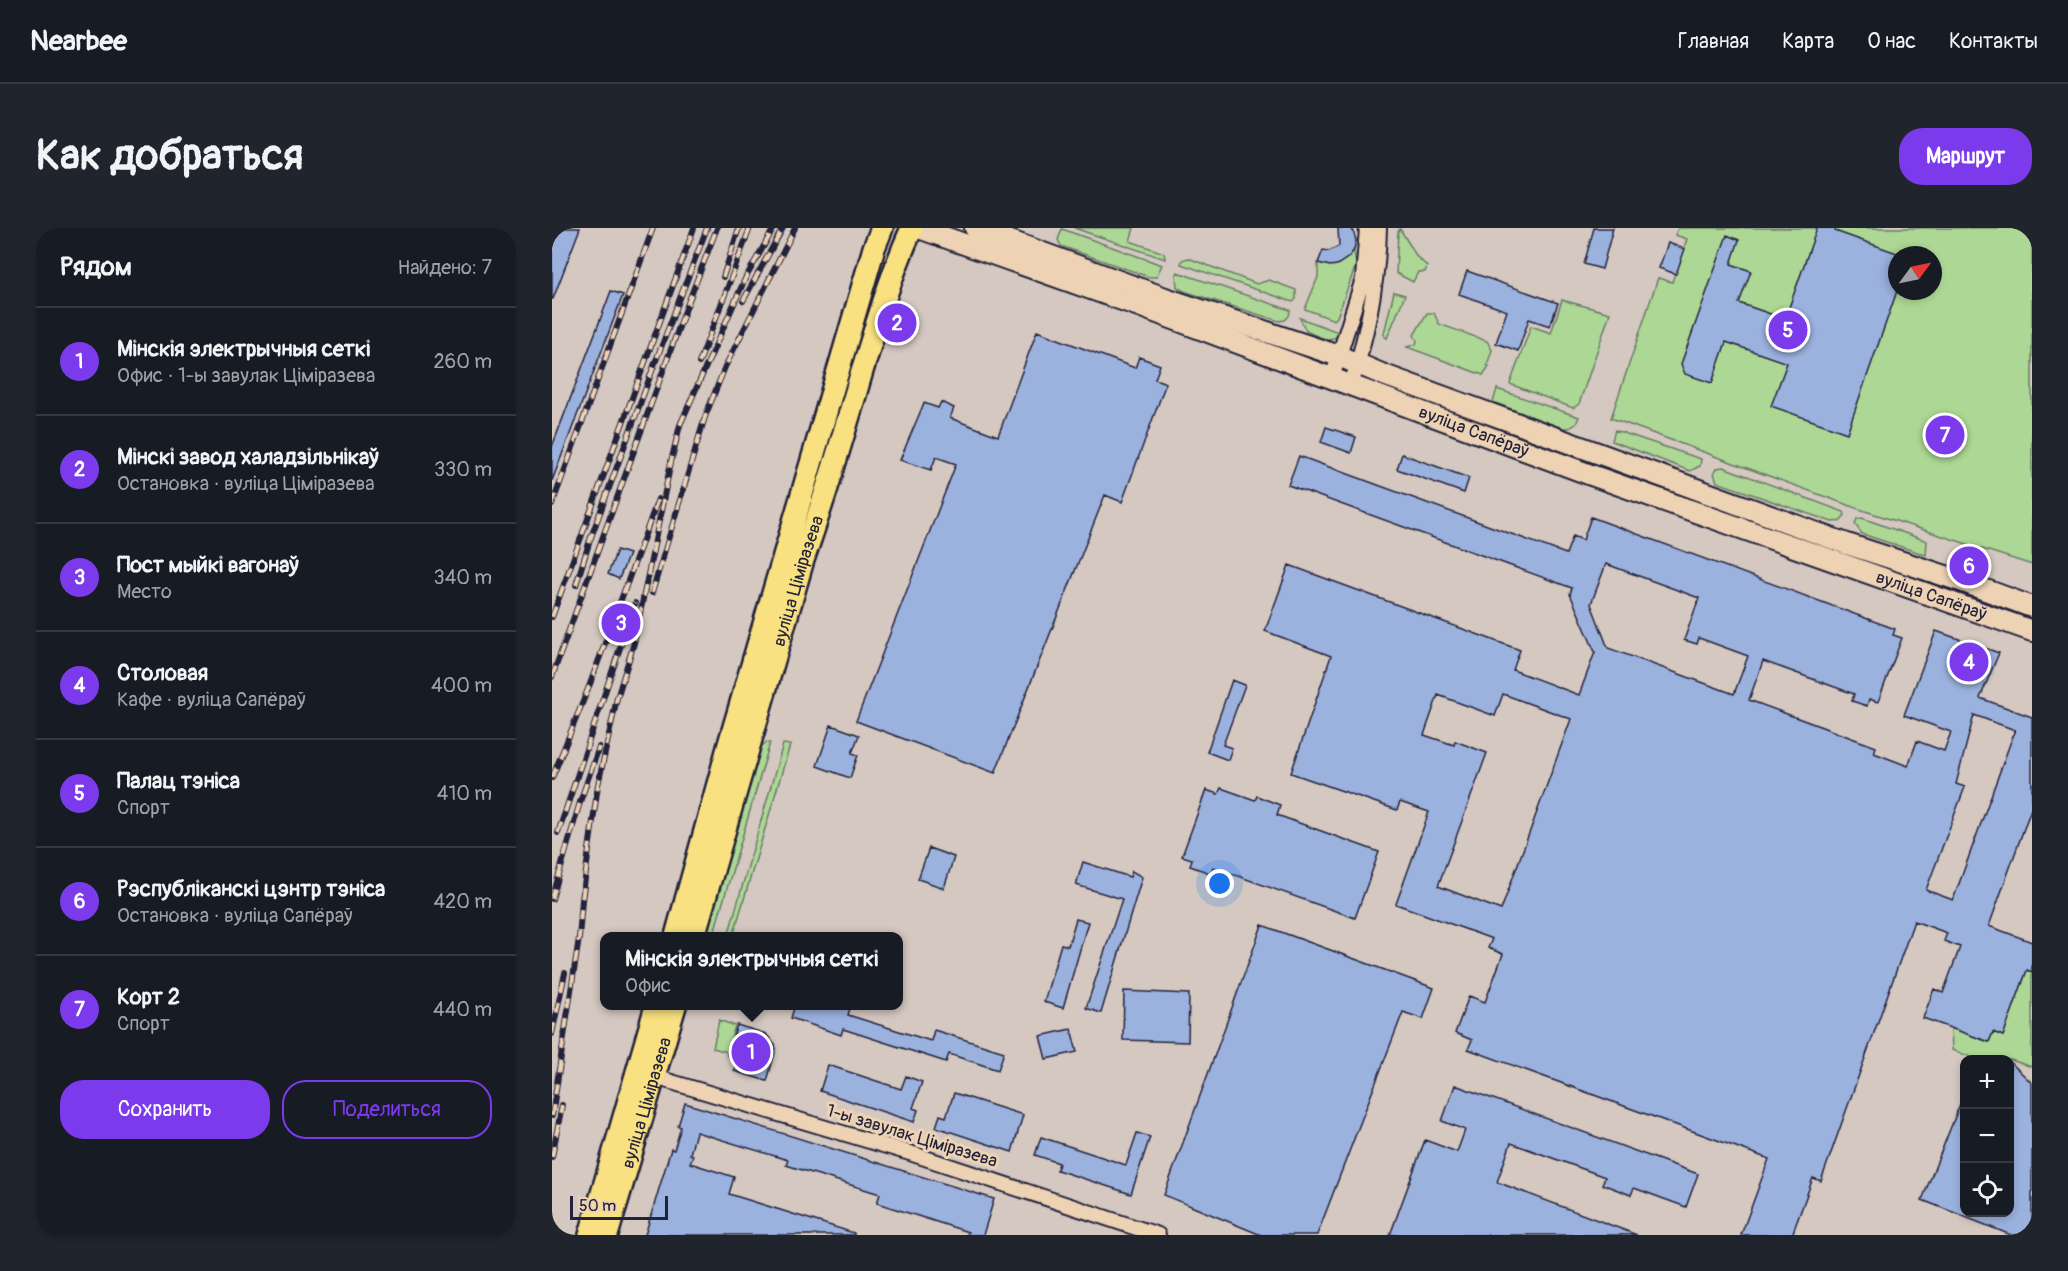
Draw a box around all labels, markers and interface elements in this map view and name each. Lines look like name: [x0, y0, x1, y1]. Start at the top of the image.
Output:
text: Nearbee: [30, 24, 127, 59]
text: Главная: [1678, 28, 1749, 55]
text: Карта: [1782, 28, 1834, 55]
text: О нас: [1867, 28, 1916, 55]
text: Контакты: [1949, 28, 2038, 55]
button: Маршрут: [1899, 128, 2032, 185]
text: Как добраться: [36, 130, 303, 182]
north arrow: [1888, 246, 1942, 300]
text: Рядом: [60, 251, 132, 283]
text: Найдено: 7: [398, 255, 492, 280]
pin: 2: [878, 300, 916, 346]
pin: 5: [1768, 308, 1808, 352]
text: Мінскія электрычныя сеткі: [117, 335, 370, 363]
text: 1: [76, 349, 83, 374]
text: 260 m: [433, 349, 492, 374]
text: Офис · 1-ы завулак Ціміразева: [117, 363, 375, 388]
street label: вуліца Сапёраў: [1416, 400, 1532, 462]
pin: 7: [1926, 412, 1964, 458]
text: Мінскі завод халадзільнікаў: [117, 443, 379, 471]
text: 2: [74, 457, 85, 482]
text: 330 m: [434, 457, 492, 482]
text: Остановка · вуліца Ціміразева: [117, 471, 375, 496]
street label: вуліца Ціміразева: [767, 513, 829, 649]
pin: 6: [1950, 544, 1988, 588]
text: Пост мыйкі вагонаў: [117, 551, 299, 579]
text: 3: [74, 565, 85, 590]
text: 340 m: [433, 565, 492, 590]
street label: вуліца Сапёраў: [1873, 565, 1990, 626]
text: Место: [117, 579, 172, 604]
pin: 3: [602, 600, 640, 646]
pin: 4: [1950, 640, 1988, 684]
text: Столовая: [117, 659, 208, 687]
text: 4: [74, 673, 85, 698]
text: 400 m: [431, 673, 492, 698]
text: Кафе · вуліца Сапёраў: [117, 687, 306, 712]
text: Палац тэніса: [117, 767, 240, 795]
text: 5: [74, 781, 85, 806]
text: 410 m: [437, 781, 492, 806]
text: Спорт: [117, 795, 170, 820]
your location: [1205, 869, 1234, 898]
text: Рэспубліканскі цэнтр тэніса: [117, 875, 385, 903]
text: 6: [74, 889, 85, 914]
text: 420 m: [433, 889, 492, 914]
text: Остановка · вуліца Сапёраў: [117, 903, 353, 928]
popup: [600, 932, 903, 1010]
text: Мінскія электрычныя сеткі: [625, 945, 878, 973]
text: Офис: [625, 973, 671, 998]
text: Корт 2: [117, 983, 180, 1011]
text: 7: [74, 997, 85, 1022]
text: 440 m: [433, 997, 492, 1022]
text: Спорт: [117, 1011, 170, 1036]
pin: 1: [732, 1030, 770, 1074]
street label: вуліца Ціміразева: [616, 1034, 677, 1171]
map controls: [1960, 1055, 2014, 1217]
button: +: [1960, 1055, 2014, 1109]
button: Сохранить: [60, 1080, 270, 1139]
button: Поделиться: [282, 1080, 492, 1139]
street label: 1-ы завулак Ціміразева: [824, 1099, 1000, 1173]
button: −: [1960, 1109, 2014, 1163]
button: locate: [1960, 1163, 2014, 1217]
scale bar: [570, 1193, 668, 1220]
text: 50 m: [579, 1196, 616, 1216]

